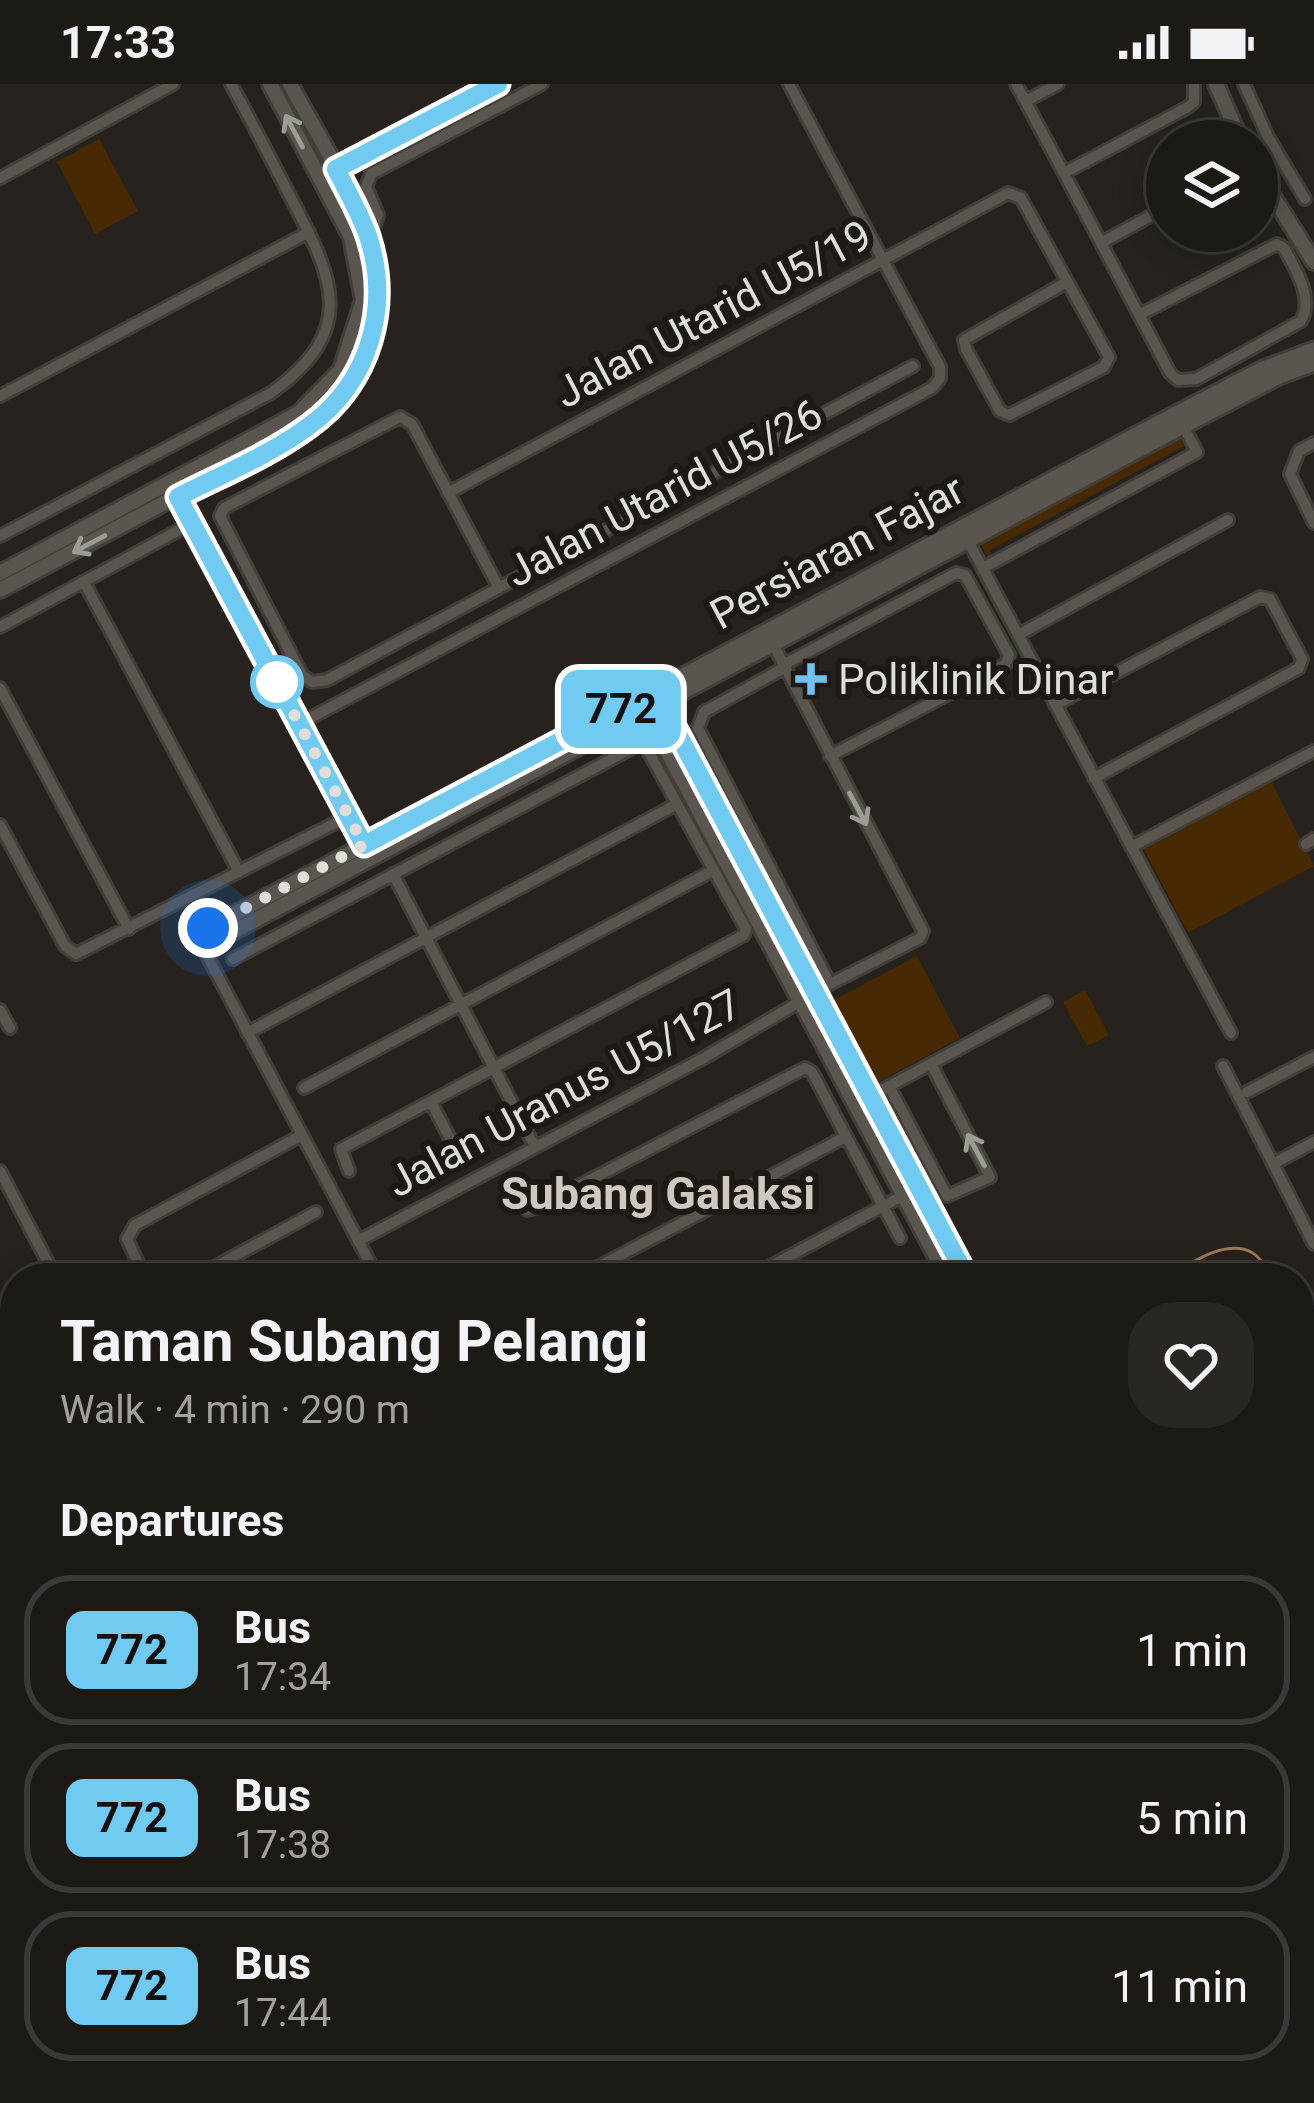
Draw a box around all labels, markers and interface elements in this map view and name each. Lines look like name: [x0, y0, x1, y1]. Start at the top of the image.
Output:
text: 17:33: [60, 16, 176, 69]
one-way arrow: [282, 114, 305, 149]
map controls: [1146, 120, 1278, 252]
button: layers: [1146, 120, 1278, 252]
street label: Jalan Utarid U5/19: [547, 210, 879, 418]
street label: Jalan Utarid U5/26: [498, 389, 830, 597]
street label: Persiaran Fajar: [702, 465, 972, 639]
one-way arrow: [73, 533, 108, 556]
place label: Poliklinik Dinar: [838, 655, 1113, 704]
unlabelled marker: [252, 657, 302, 707]
marker: Poliklinik Dinar: [795, 663, 827, 695]
line badge: 772: [552, 670, 690, 748]
text: 772: [585, 684, 657, 733]
one-way arrow: [847, 791, 870, 826]
your location: [178, 898, 238, 958]
street label: Jalan Uranus U5/127: [379, 979, 749, 1207]
one-way arrow: [964, 1134, 987, 1169]
district label: Subang Galaksi: [501, 1167, 815, 1220]
button: heart: [1128, 1302, 1254, 1428]
text: Taman Subang Pelangi: [60, 1308, 648, 1375]
text: Walk · 4 min · 290 m: [60, 1387, 410, 1433]
text: Departures: [60, 1494, 284, 1547]
text: Bus: [234, 1601, 311, 1654]
text: 1 min: [1136, 1624, 1248, 1677]
text: 772: [96, 1625, 168, 1674]
text: 17:34: [234, 1654, 331, 1700]
text: Bus: [234, 1769, 311, 1822]
text: 5 min: [1136, 1792, 1248, 1845]
text: 772: [96, 1793, 168, 1842]
text: 17:38: [234, 1822, 331, 1868]
text: Bus: [234, 1937, 311, 1990]
text: 11 min: [1111, 1960, 1248, 2013]
text: 772: [96, 1961, 168, 2010]
text: 17:44: [234, 1990, 331, 2036]

